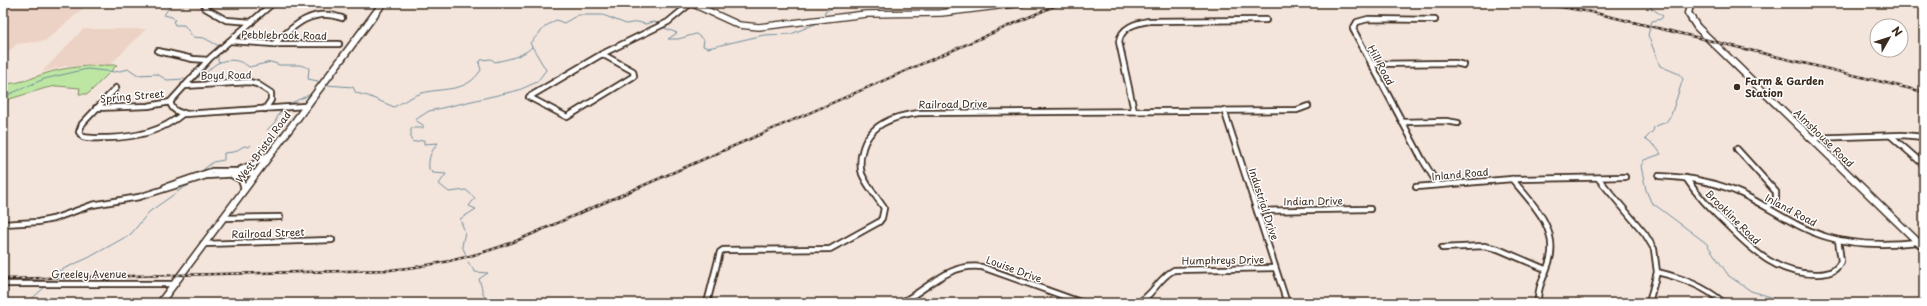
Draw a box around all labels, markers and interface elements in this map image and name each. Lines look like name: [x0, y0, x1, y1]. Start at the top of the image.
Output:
north arrow: [1869, 18, 1909, 58]
text: N: [1888, 23, 1907, 40]
street label: Pebblebrook Road: [241, 26, 327, 43]
street label: Hill Road: [1365, 42, 1398, 88]
street label: Boyd Road: [200, 67, 252, 83]
place label: Farm & Garden Station: [1745, 73, 1824, 100]
marker: Farm & Garden Station: [1732, 82, 1742, 92]
street label: Spring Street: [99, 85, 165, 106]
street label: Railroad Drive: [918, 95, 988, 112]
street label: Almshouse Road: [1791, 105, 1858, 170]
street label: West Bristol Road: [231, 108, 294, 186]
street label: Inland Road: [1431, 164, 1489, 183]
street label: Industrial Drive: [1246, 166, 1283, 242]
street label: Brookline Road: [1702, 186, 1764, 248]
street label: Inland Road: [1763, 190, 1820, 230]
street label: Indian Drive: [1283, 192, 1343, 209]
street label: Railroad Street: [231, 224, 305, 241]
street label: Louise Drive: [984, 251, 1044, 286]
street label: Humphreys Drive: [1182, 251, 1264, 268]
street label: Greeley Avenue: [51, 266, 127, 281]

